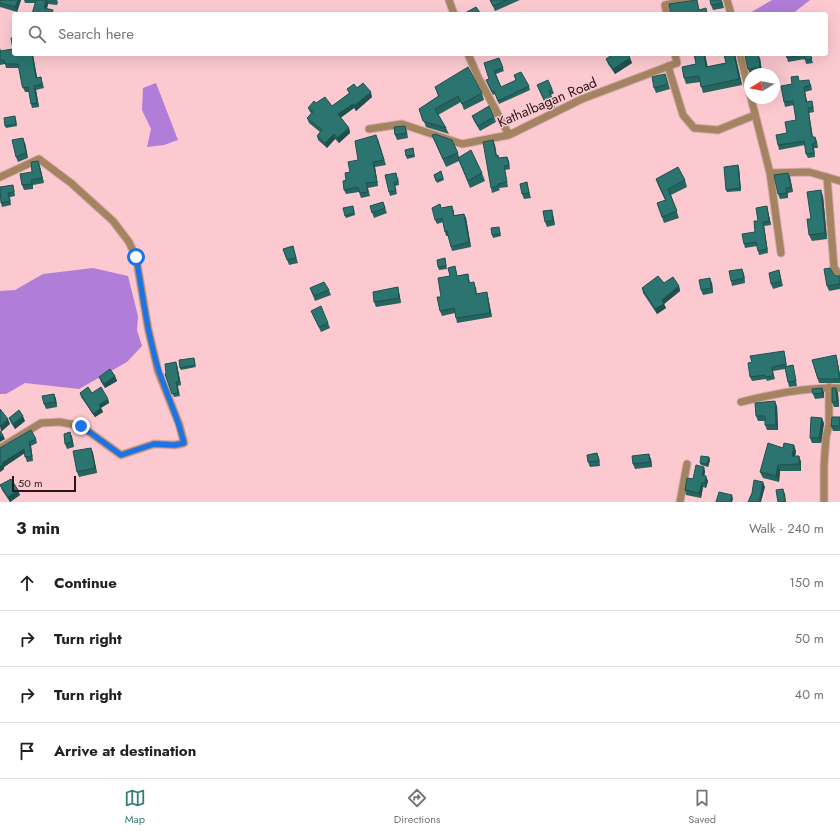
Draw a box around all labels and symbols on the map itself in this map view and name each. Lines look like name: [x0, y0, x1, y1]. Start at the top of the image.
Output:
north arrow: [744, 68, 780, 104]
street label: Kathalbagan Road: [494, 72, 600, 132]
route start: [127, 248, 145, 266]
route end: [72, 417, 90, 435]
scale bar: [12, 474, 76, 493]

